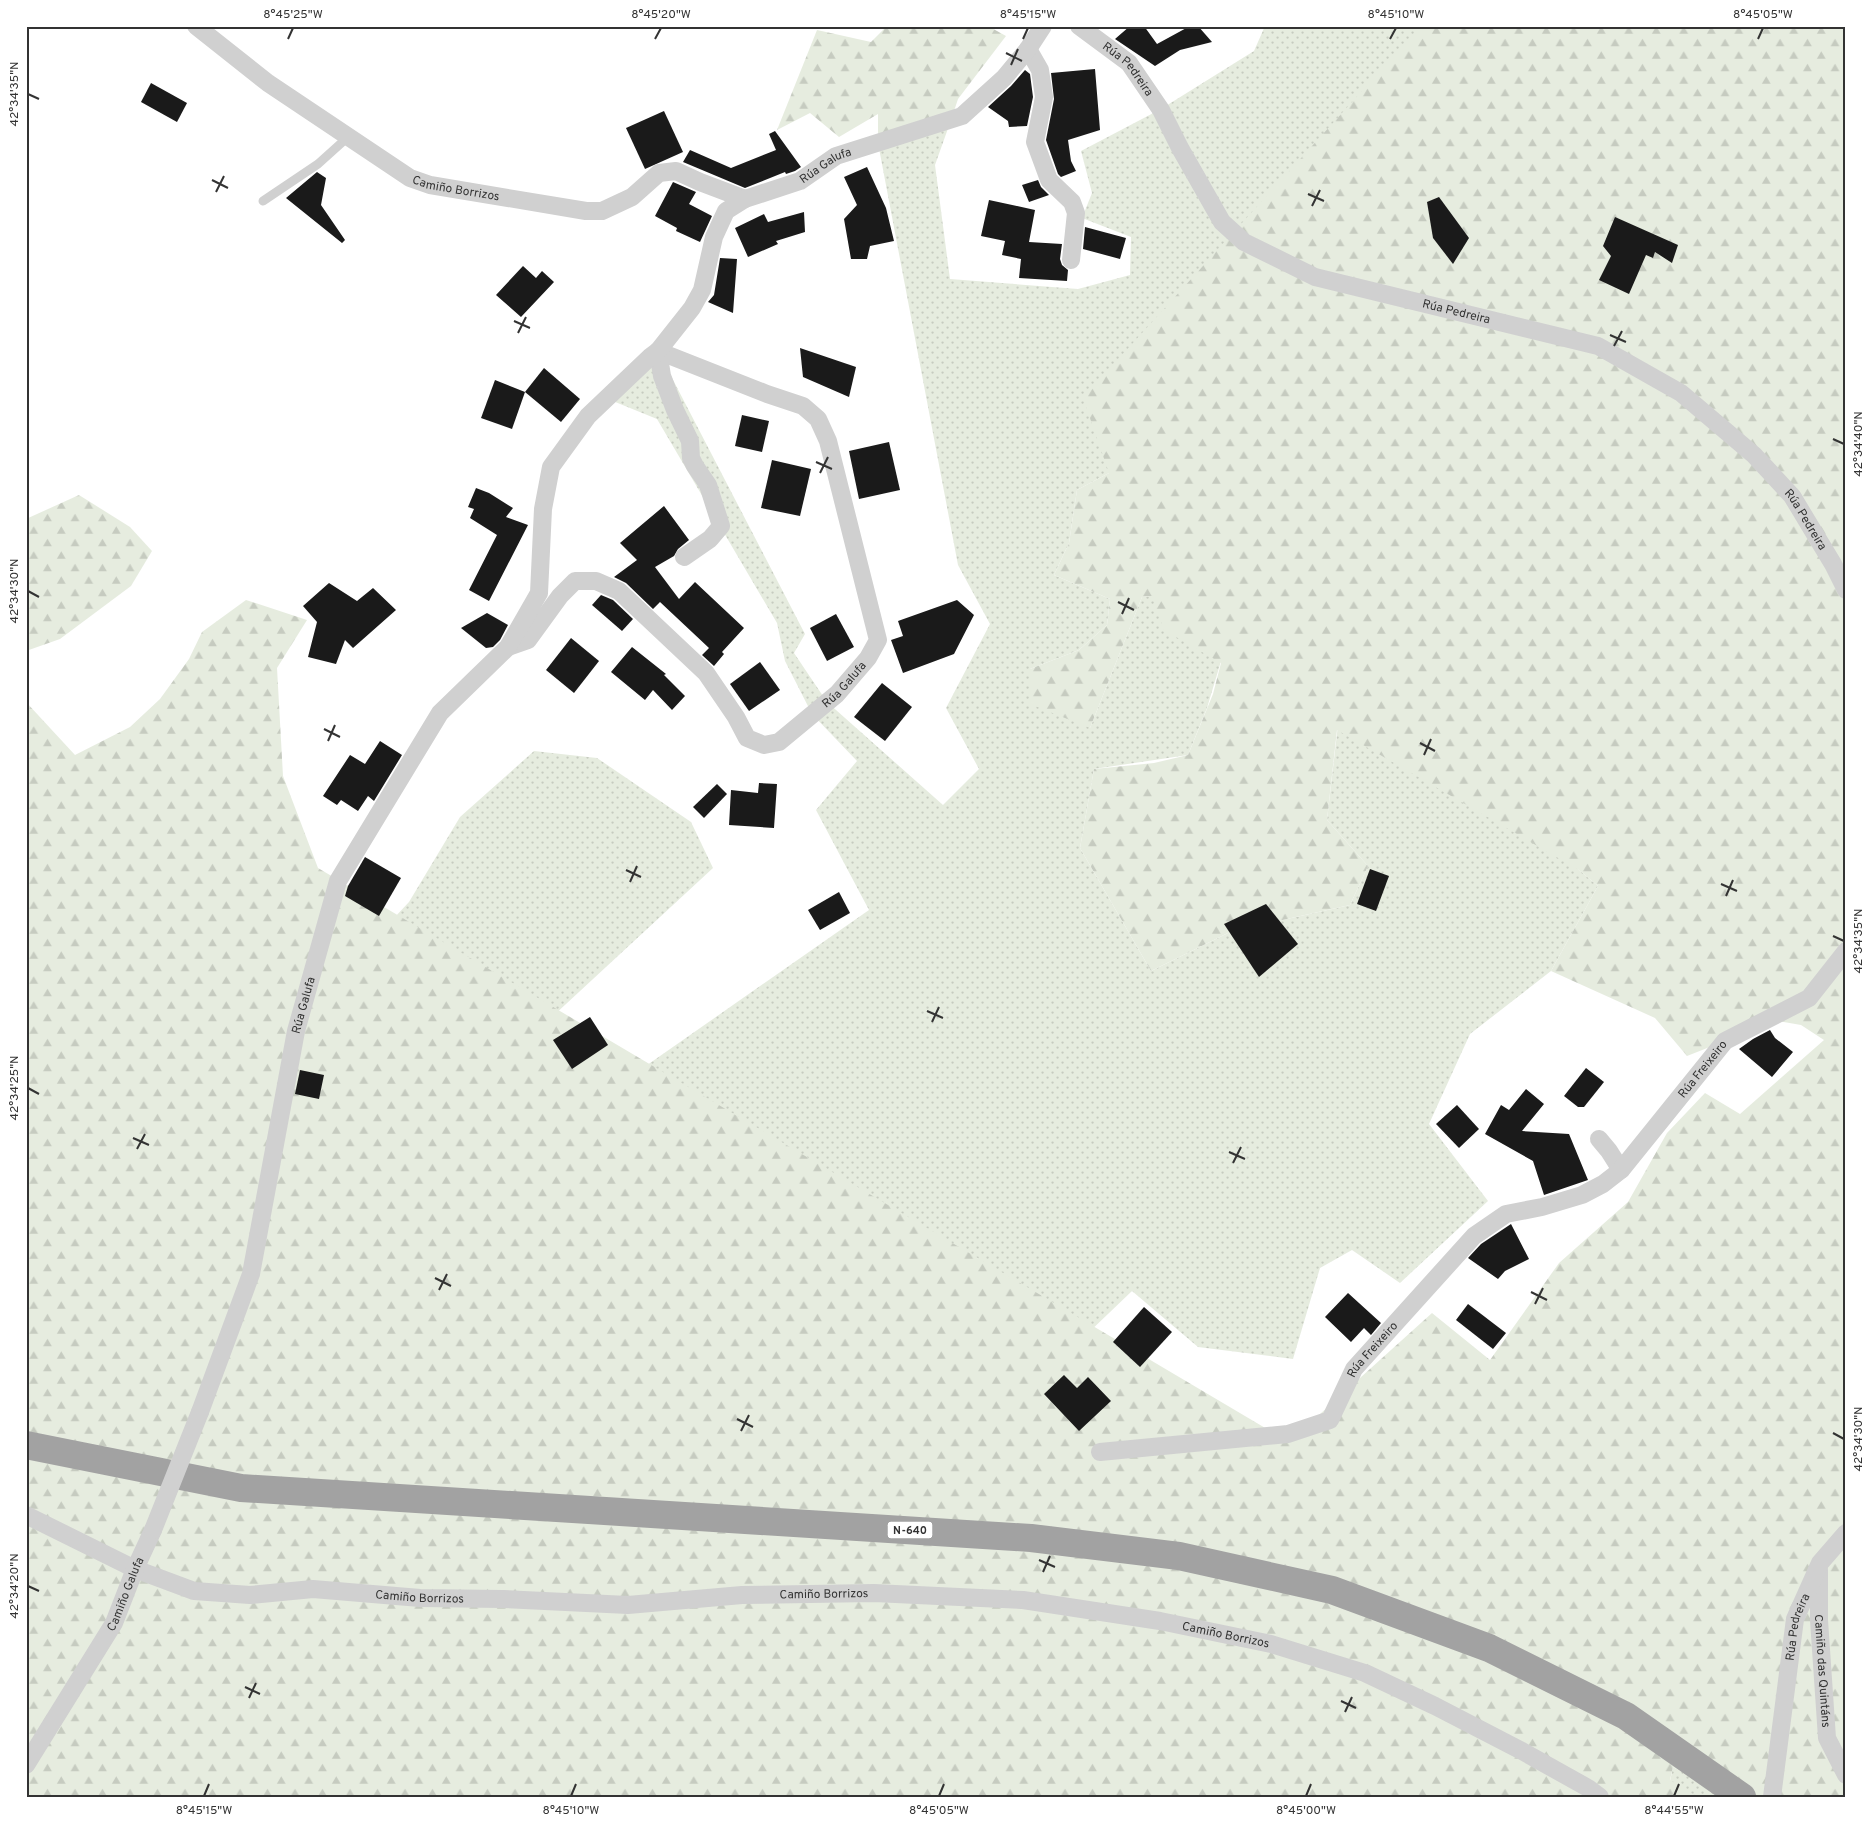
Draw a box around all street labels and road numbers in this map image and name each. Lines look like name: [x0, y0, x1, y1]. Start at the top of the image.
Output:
street label: Rúa Pedreira: [1099, 39, 1156, 100]
street label: Rúa Galufa: [797, 145, 854, 188]
street label: Camiño Borrizos: [410, 172, 501, 205]
street label: Rúa Pedreira: [1420, 296, 1492, 328]
street label: Rúa Pedreira: [1780, 486, 1830, 554]
street label: Rúa Galufa: [819, 658, 870, 712]
street label: Rúa Galufa: [289, 975, 320, 1036]
street label: Rúa Freixeiro: [1675, 1037, 1731, 1102]
street label: Rúa Freixeiro: [1344, 1318, 1402, 1380]
road number: N-640: [888, 1522, 932, 1538]
street label: Camiño Galufa: [104, 1555, 148, 1635]
street label: Camiño Borrizos: [779, 1586, 869, 1603]
street label: Camiño Borrizos: [375, 1587, 464, 1608]
street label: Rúa Pedreira: [1783, 1591, 1814, 1662]
street label: Camiño das Quintáns: [1810, 1614, 1833, 1728]
street label: Camiño Borrizos: [1180, 1619, 1271, 1652]

